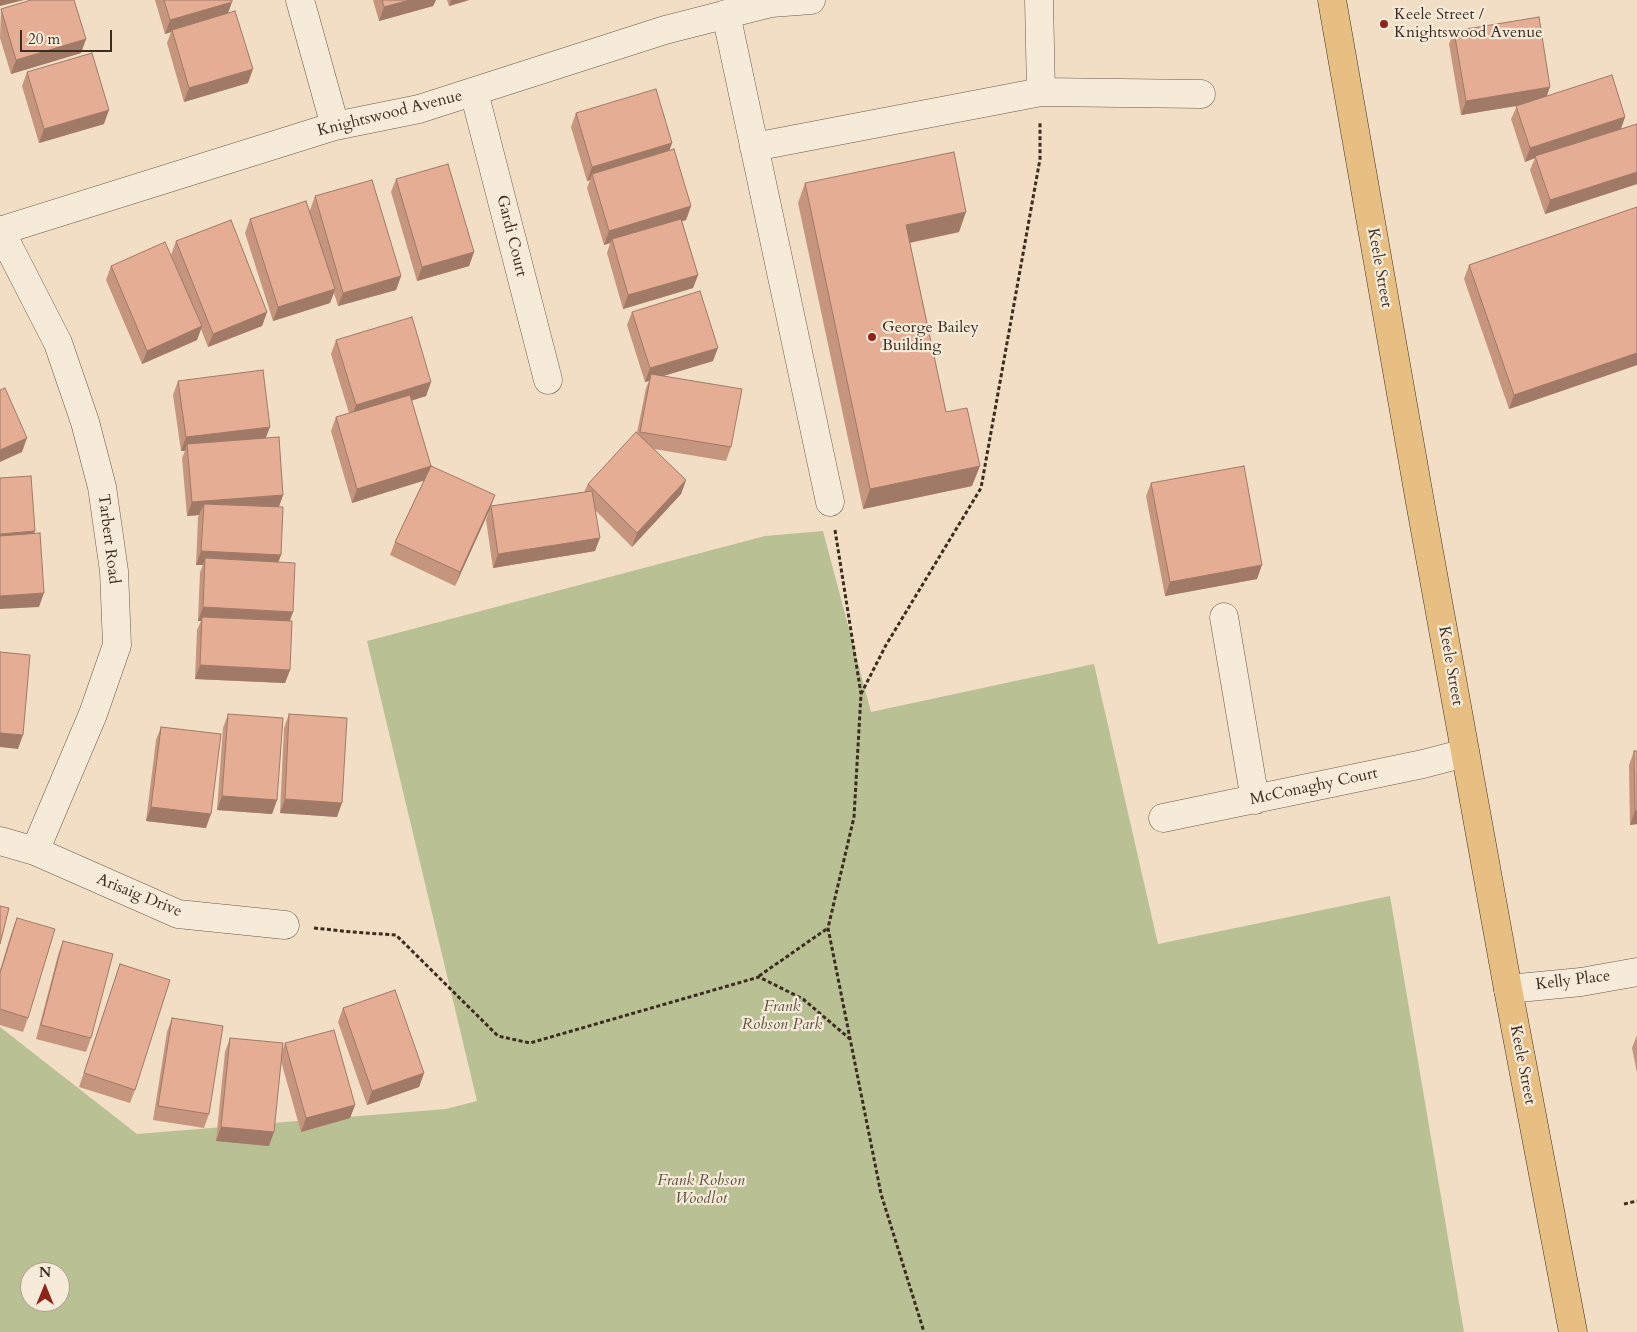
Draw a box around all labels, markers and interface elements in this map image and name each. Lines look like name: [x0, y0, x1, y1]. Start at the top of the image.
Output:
place label: Keele Street / Knightswood Avenue: [1394, 5, 1542, 43]
marker: Keele Street / Knightswood Avenue: [1378, 18, 1390, 30]
scale bar: [22, 20, 115, 52]
text: 20 m: [28, 29, 60, 49]
street label: Knightswood Avenue: [316, 87, 464, 141]
street label: Gardi Court: [492, 193, 530, 279]
street label: Keele Street: [1363, 227, 1395, 309]
place label: George Bailey Building: [882, 318, 979, 356]
marker: George Bailey Building: [866, 331, 878, 343]
street label: Tarbert Road: [93, 493, 123, 585]
street label: Keele Street: [1434, 625, 1466, 707]
street label: McConaghy Court: [1248, 764, 1380, 810]
street label: Arisaig Drive: [93, 870, 185, 922]
street label: Kelly Place: [1535, 967, 1611, 995]
park label: Frank Robson Park: [742, 997, 822, 1035]
street label: Keele Street: [1505, 1024, 1539, 1106]
park label: Frank Robson Woodlot: [657, 1171, 745, 1209]
north arrow: [20, 1262, 70, 1312]
text: N: [39, 1263, 51, 1282]

